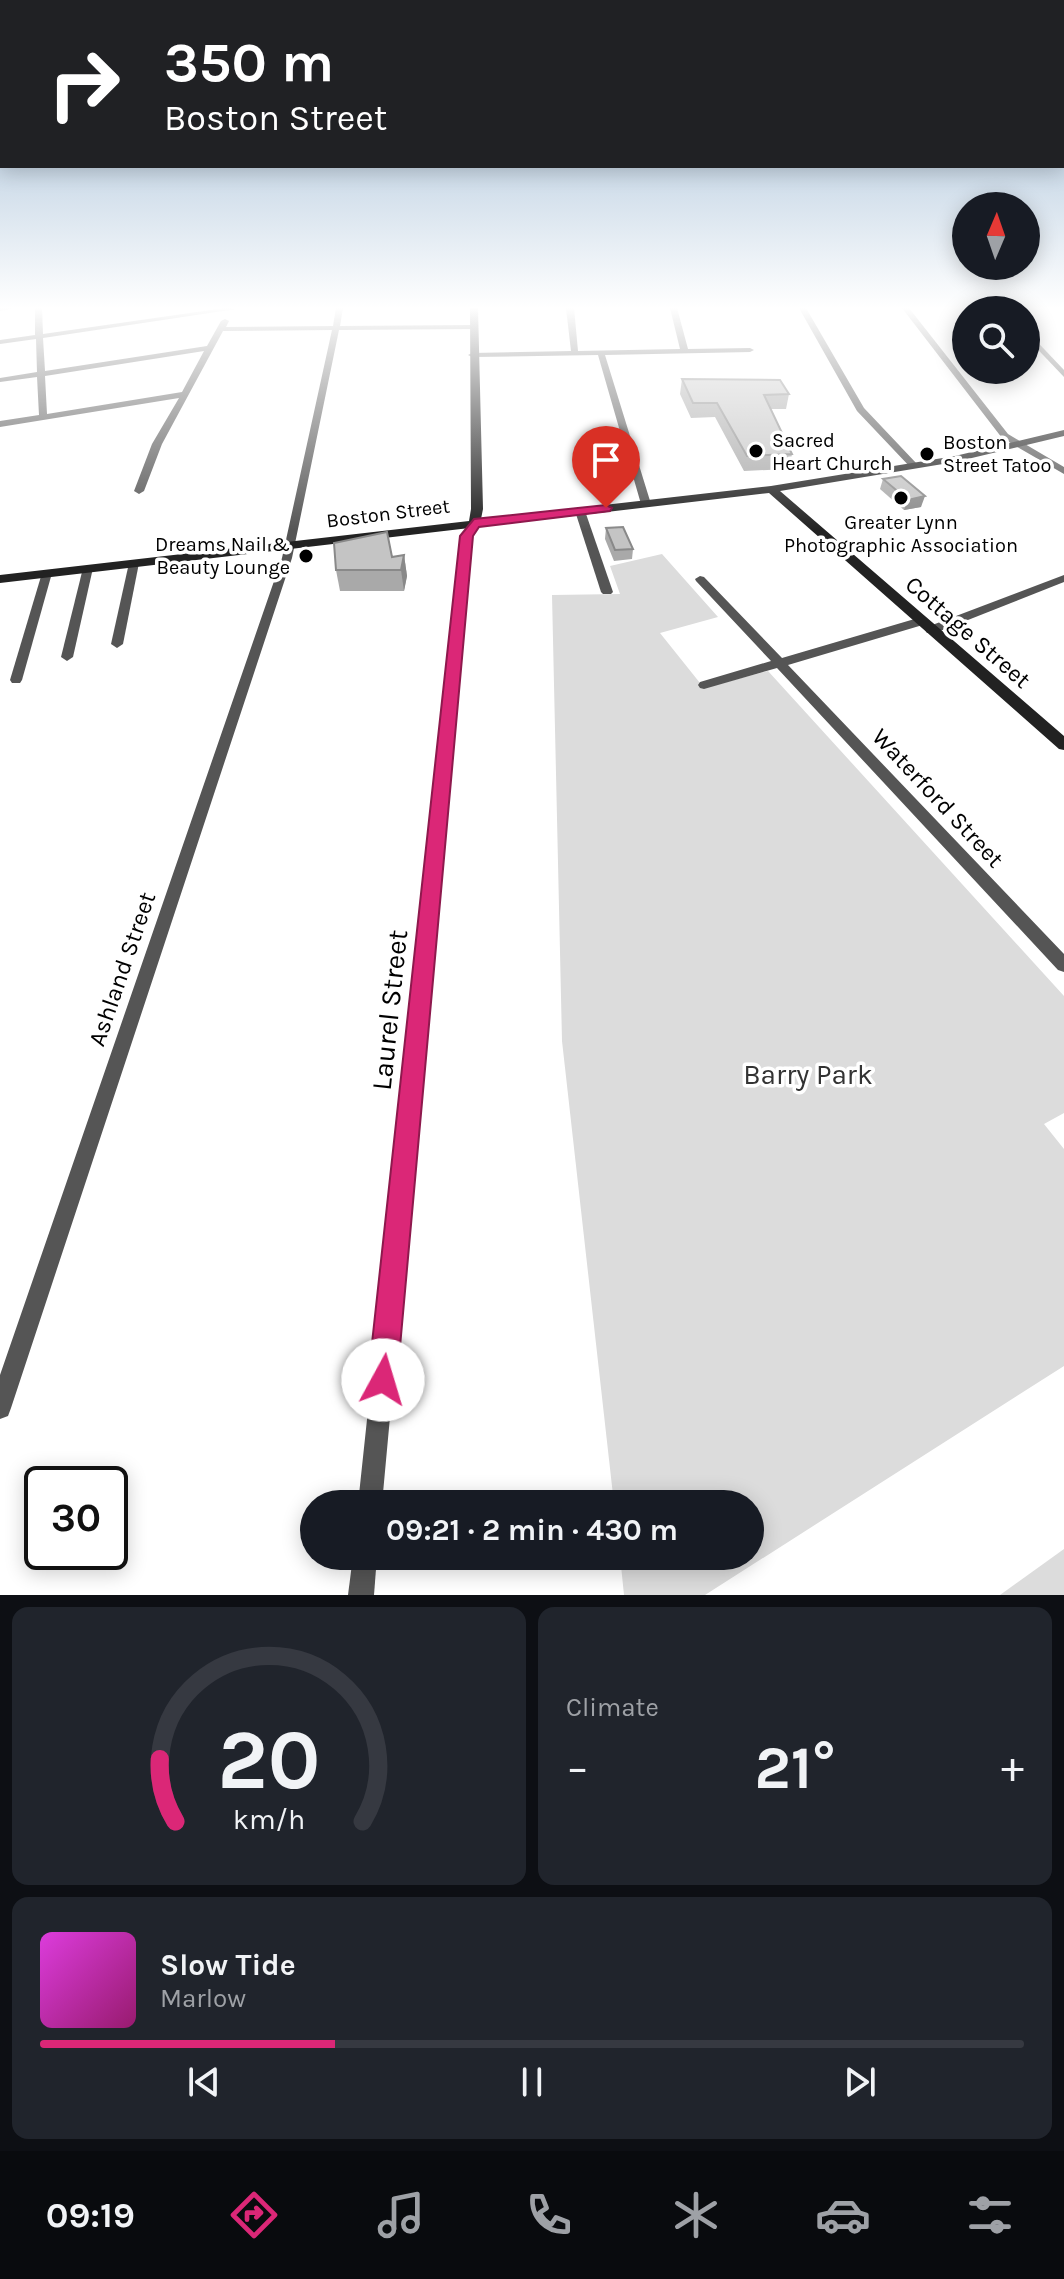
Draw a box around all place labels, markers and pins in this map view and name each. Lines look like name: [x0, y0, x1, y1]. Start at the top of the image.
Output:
pin: [572, 426, 640, 508]
place label: Sacred Heart Church: [772, 429, 892, 475]
place label: Boston Street Tatoo: [943, 431, 1051, 477]
marker: Sacred Heart Church: [747, 442, 765, 460]
marker: Boston Street Tatoo: [918, 445, 936, 463]
marker: Greater Lynn Photographic Association: [892, 489, 910, 507]
place label: Greater Lynn Photographic Association: [784, 511, 1018, 557]
place label: Dreams Nail & Beauty Lounge: [155, 533, 290, 579]
marker: Dreams Nail & Beauty Lounge: [297, 547, 315, 565]

